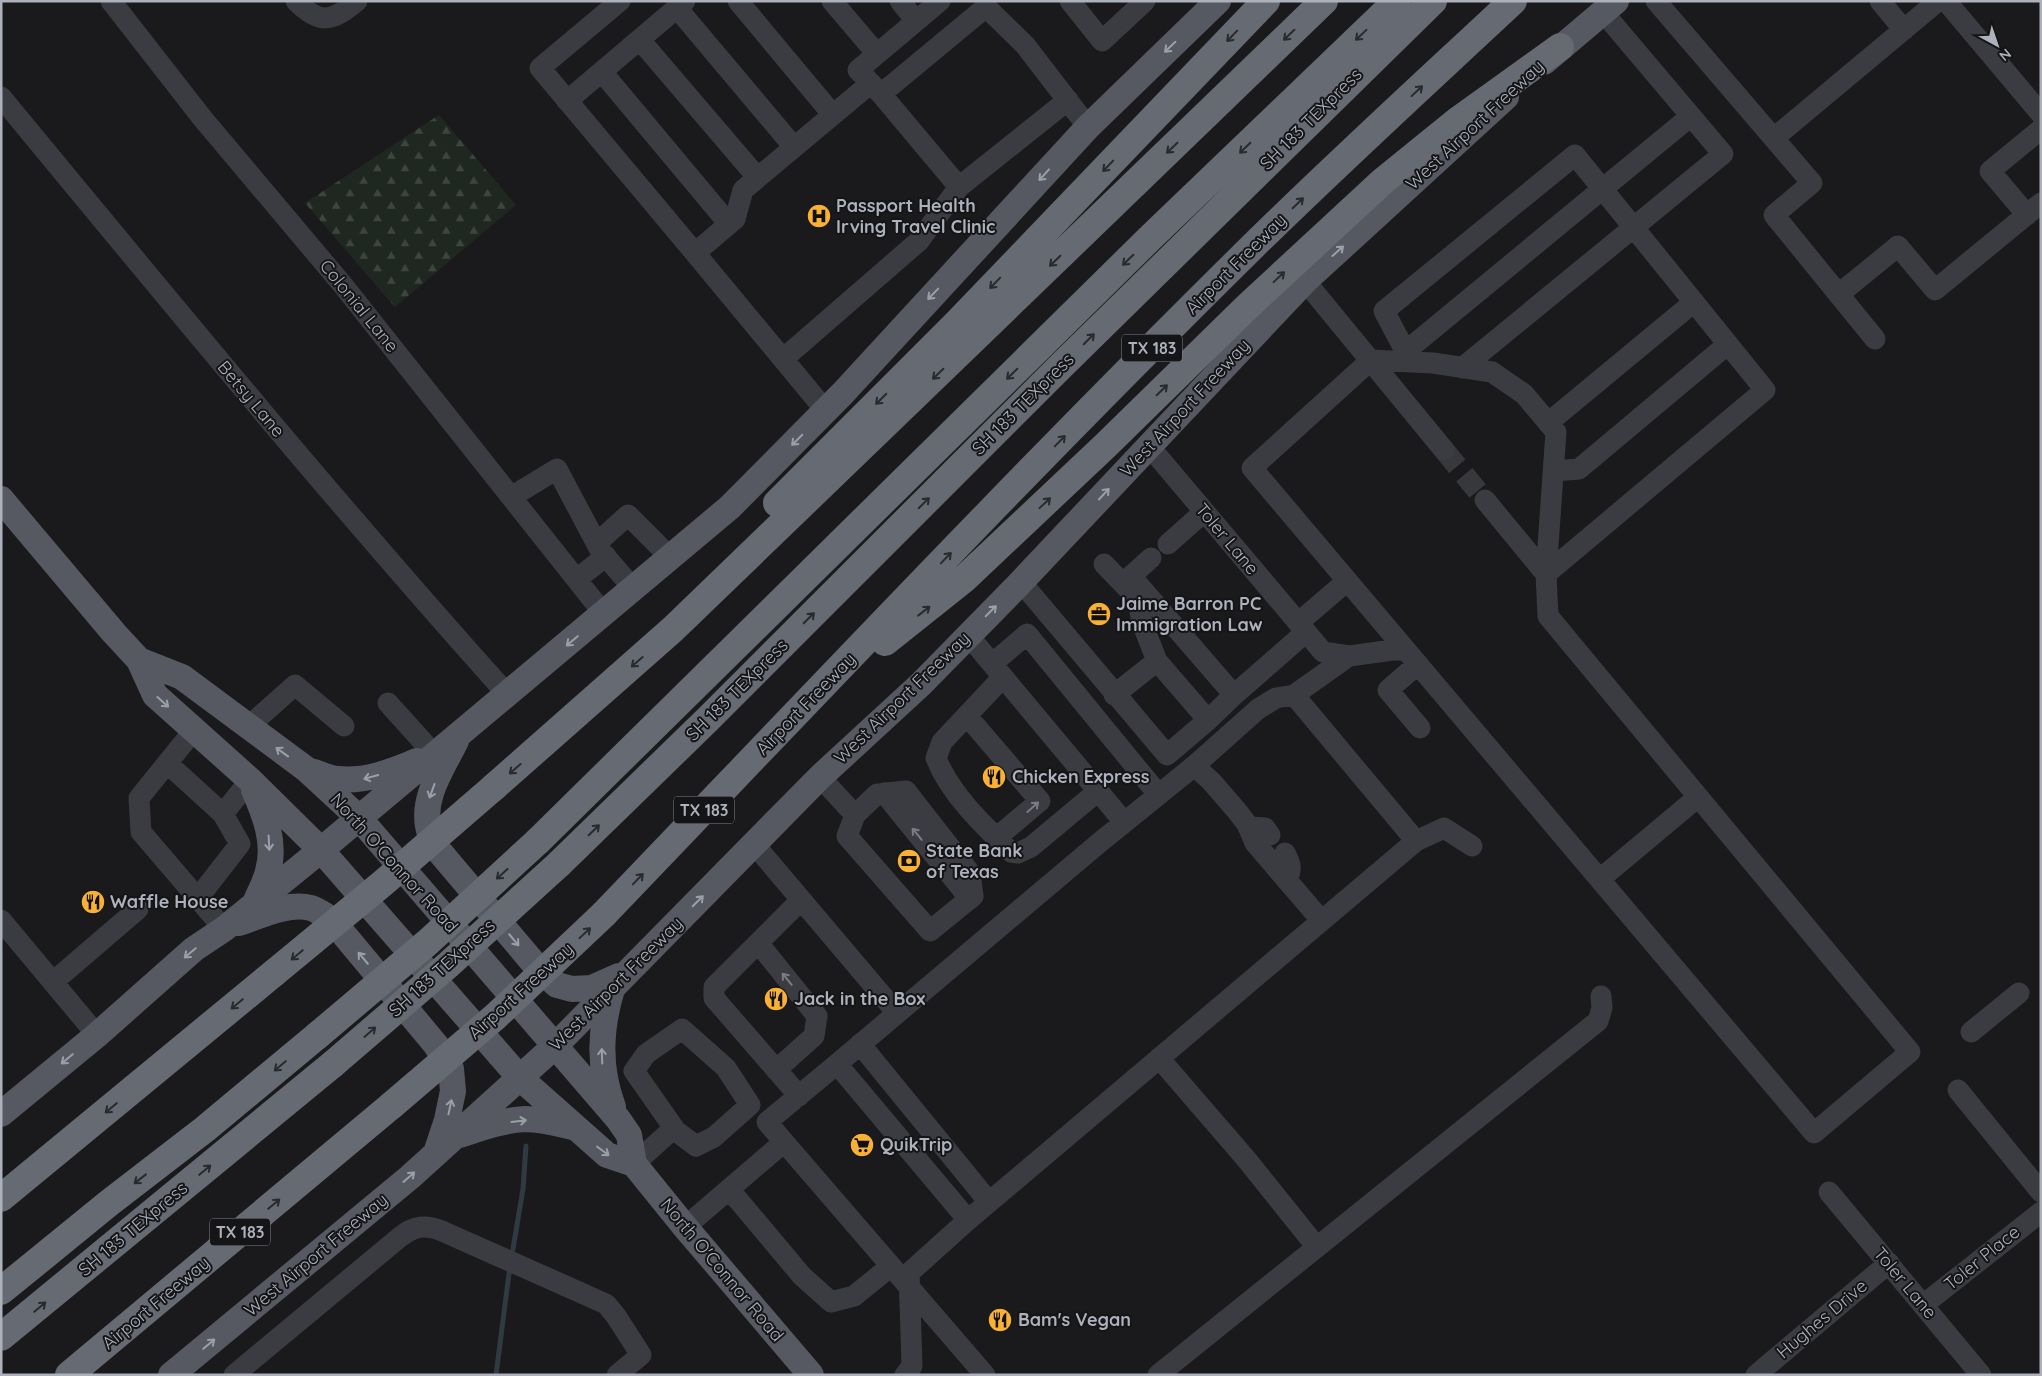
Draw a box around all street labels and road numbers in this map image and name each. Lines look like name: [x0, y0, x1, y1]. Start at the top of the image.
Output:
street label: West Airport Freeway: [1401, 55, 1549, 195]
street label: SH 183 TEXpress: [1255, 63, 1367, 175]
street label: Airport Freeway: [1180, 208, 1291, 319]
street label: Colonial Lane: [315, 255, 404, 357]
street label: West Airport Freeway: [1115, 334, 1255, 482]
road number: TX 183: [1122, 334, 1182, 362]
street label: SH 183 TEXpress: [967, 348, 1079, 460]
street label: Betsy Lane: [213, 356, 290, 442]
street label: Toler Lane: [1191, 498, 1264, 579]
street label: West Airport Freeway: [829, 627, 975, 769]
street label: SH 183 TEXpress: [681, 634, 793, 746]
street label: Airport Freeway: [751, 648, 860, 760]
street label: North O'Connor Road: [326, 788, 463, 937]
road number: TX 183: [674, 796, 734, 824]
street label: West Airport Freeway: [544, 912, 688, 1056]
street label: SH 183 TEXpress: [384, 914, 500, 1021]
street label: Airport Freeway: [463, 937, 578, 1044]
street label: SH 183 TEXpress: [73, 1176, 192, 1281]
street label: West Airport Freeway: [239, 1188, 392, 1321]
street label: North O'Connor Road: [656, 1193, 789, 1346]
road number: TX 183: [210, 1218, 270, 1246]
street label: Toler Place: [1939, 1220, 2024, 1295]
street label: Toler Lane: [1869, 1242, 1942, 1323]
street label: Airport Freeway: [97, 1251, 214, 1354]
street label: Hughes Drive: [1772, 1274, 1872, 1363]

